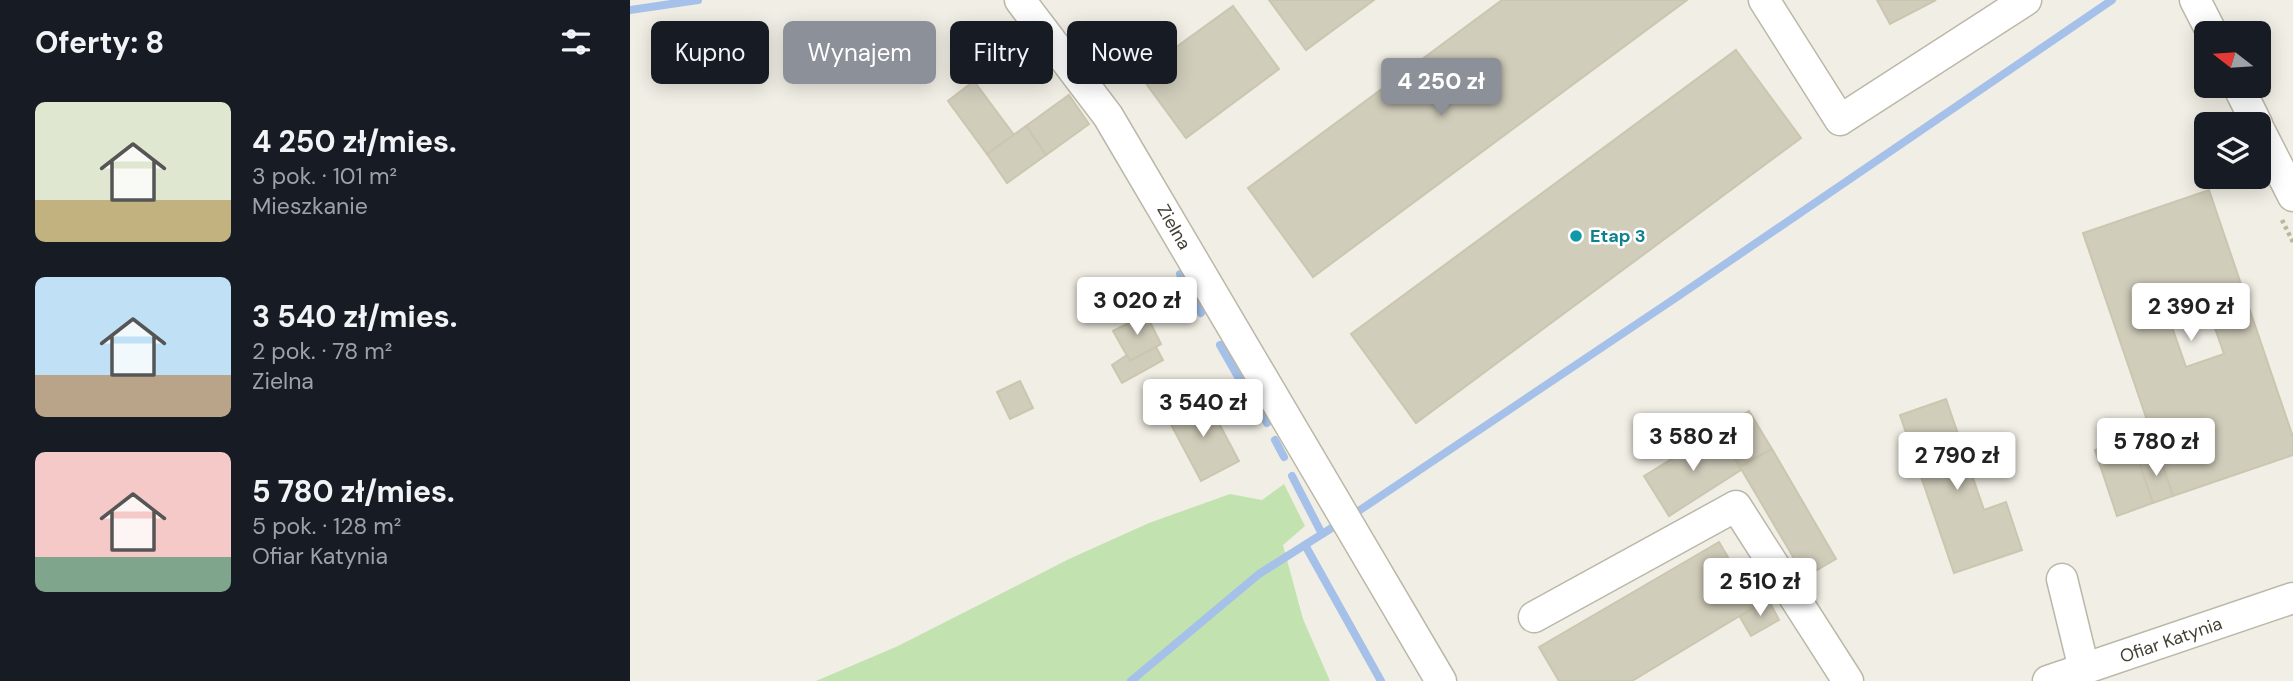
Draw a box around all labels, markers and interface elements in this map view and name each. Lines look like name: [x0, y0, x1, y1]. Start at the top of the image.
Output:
chip: Kupno: [651, 21, 769, 84]
chip: Wynajem: [783, 21, 936, 84]
chip: Filtry: [950, 21, 1053, 84]
chip: Nowe: [1067, 21, 1177, 84]
north arrow: [2194, 21, 2272, 98]
map controls: [2194, 21, 2271, 189]
text: Oferty: 8: [35, 23, 164, 62]
icon: filters: [557, 23, 595, 61]
pin: 4 250 zł: [1369, 58, 1513, 118]
text: 4 250 zł: [1397, 66, 1485, 96]
button: layers: [2194, 112, 2271, 189]
text: 4 250 zł/mies.: [252, 122, 457, 161]
icon: home: [91, 130, 175, 214]
text: 3 pok. · 101 m²: [252, 161, 397, 191]
text: Mieszkanie: [252, 191, 368, 221]
street label: Zielna: [1152, 200, 1196, 254]
place label: Etap 3: [1590, 224, 1646, 248]
marker: Etap 3: [1568, 228, 1584, 244]
pin: 3 020 zł: [1065, 278, 1209, 337]
pin: 2 390 zł: [2119, 284, 2263, 343]
text: 3 020 zł: [1093, 285, 1181, 315]
text: 2 390 zł: [2148, 291, 2234, 321]
text: 3 540 zł/mies.: [252, 297, 457, 336]
icon: home: [91, 305, 175, 389]
text: 2 pok. · 78 m²: [252, 336, 392, 366]
text: Zielna: [252, 366, 314, 396]
pin: 3 540 zł: [1131, 380, 1275, 439]
text: 3 540 zł: [1159, 387, 1247, 417]
pin: 3 580 zł: [1621, 414, 1765, 473]
pin: 5 780 zł: [2084, 419, 2228, 478]
text: 3 580 zł: [1649, 421, 1737, 451]
text: 5 780 zł: [2113, 426, 2199, 456]
pin: 2 790 zł: [1885, 433, 2029, 492]
text: 2 790 zł: [1914, 440, 2000, 470]
text: 5 780 zł/mies.: [252, 472, 455, 511]
icon: home: [91, 480, 175, 564]
text: 5 pok. · 128 m²: [252, 511, 401, 541]
text: Ofiar Katynia: [252, 541, 388, 571]
pin: 2 510 zł: [1688, 558, 1832, 618]
text: 2 510 zł: [1719, 566, 1801, 596]
street label: Ofiar Katynia: [2117, 611, 2225, 669]

